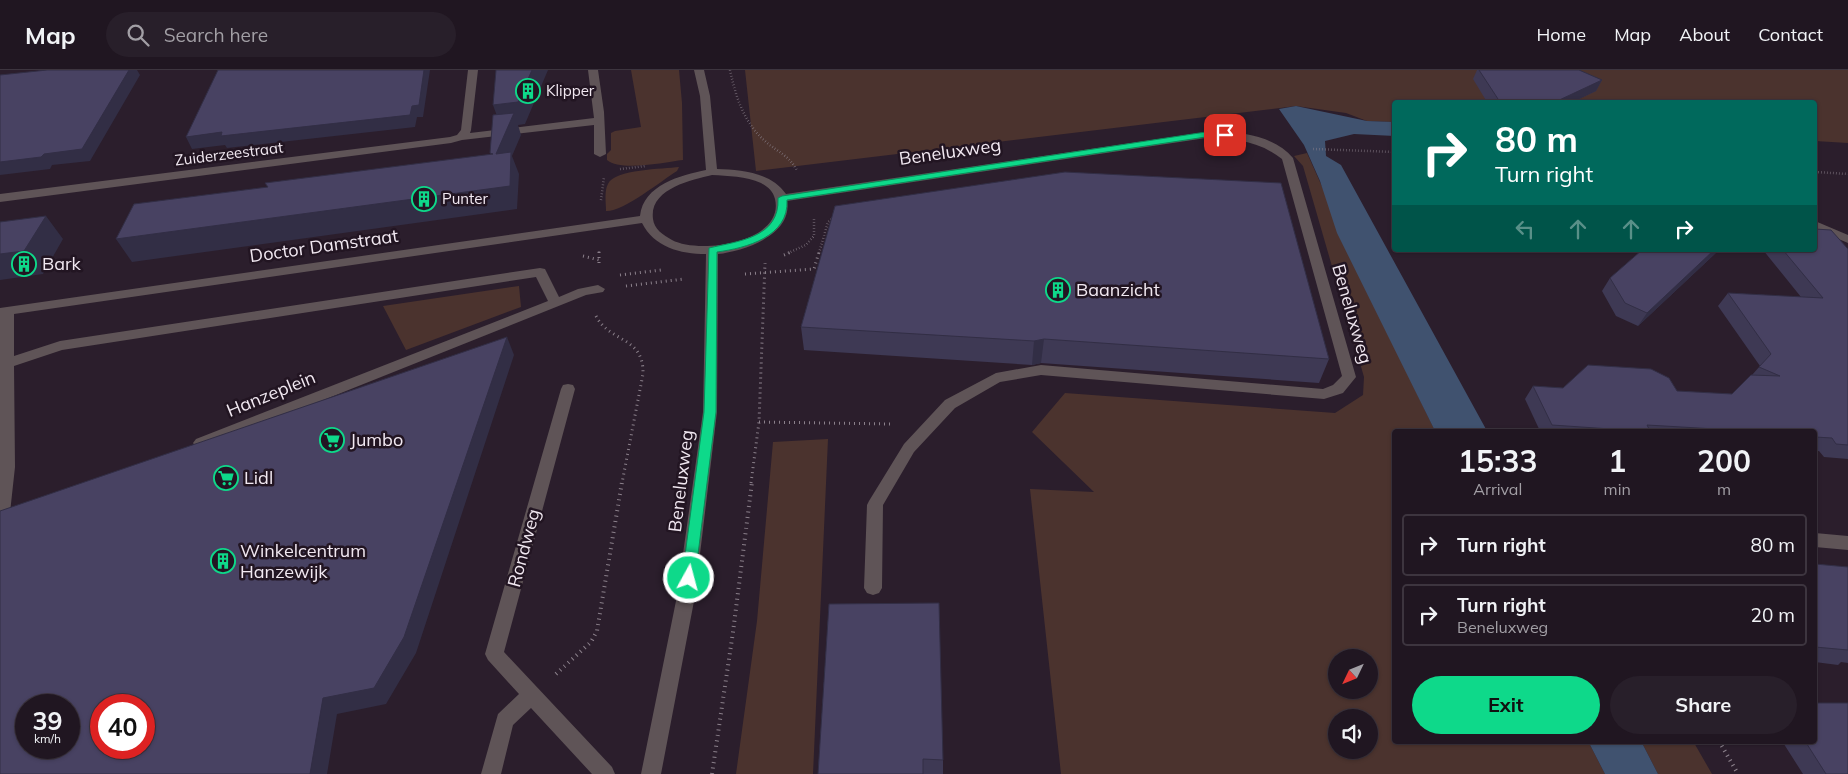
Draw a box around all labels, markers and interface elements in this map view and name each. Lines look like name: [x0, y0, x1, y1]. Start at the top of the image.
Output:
search box: [106, 12, 456, 57]
text: Map: [25, 20, 76, 50]
icon: search: [124, 21, 152, 49]
text: Search here: [164, 23, 268, 47]
text: Home: [1536, 23, 1586, 46]
text: Map: [1614, 23, 1651, 46]
text: About: [1679, 23, 1730, 46]
text: Contact: [1758, 23, 1823, 46]
building icon: Klipper: [515, 78, 541, 104]
place label: Klipper: [546, 81, 595, 100]
pin: [1204, 114, 1246, 156]
text: 80 m: [1495, 117, 1578, 161]
icon: right: [1412, 120, 1477, 185]
icon: arrive: [1211, 121, 1239, 149]
street label: Beneluxweg: [898, 133, 1002, 170]
street label: Zuiderzeestraat: [174, 137, 284, 170]
text: Turn right: [1495, 160, 1593, 188]
building icon: Punter: [411, 186, 437, 212]
place label: Punter: [442, 189, 488, 208]
icon: left: [1511, 215, 1539, 243]
icon: ahead: [1564, 215, 1592, 243]
icon: ahead: [1617, 215, 1645, 243]
icon: right: [1670, 215, 1698, 243]
street label: Doctor Damstraat: [248, 224, 400, 267]
building icon: Bark: [11, 251, 37, 277]
place label: Bark: [42, 252, 82, 275]
street label: Beneluxweg: [1327, 261, 1378, 366]
building icon: Baanzicht: [1045, 277, 1071, 303]
place label: Baanzicht: [1076, 278, 1160, 301]
street label: Hanzeplein: [223, 365, 319, 422]
supermarket icon: Jumbo: [319, 427, 345, 453]
place label: Jumbo: [350, 428, 403, 451]
street label: Beneluxweg: [663, 429, 698, 533]
text: 15:33: [1458, 442, 1538, 480]
text: 1: [1608, 442, 1626, 480]
text: 200: [1697, 442, 1751, 480]
supermarket icon: Lidl: [213, 465, 239, 491]
place label: Lidl: [244, 466, 273, 489]
text: Arrival: [1473, 479, 1522, 499]
text: min: [1604, 479, 1631, 499]
text: m: [1717, 479, 1731, 499]
street label: Rondweg: [502, 506, 545, 590]
icon: right: [1414, 531, 1442, 559]
text: Turn right: [1457, 533, 1546, 557]
text: 80 m: [1751, 533, 1795, 557]
place label: Winkelcentrum Hanzewijk: [240, 539, 366, 583]
building icon: Winkelcentrum Hanzewijk: [210, 548, 236, 574]
position arrow: [662, 551, 714, 603]
text: Turn right: [1457, 593, 1546, 617]
icon: right: [1414, 601, 1442, 629]
text: 20 m: [1751, 603, 1795, 627]
text: Beneluxweg: [1457, 617, 1548, 637]
north arrow: [1328, 649, 1378, 699]
map controls: [1328, 649, 1378, 759]
button: Exit: [1412, 676, 1600, 734]
button: Share: [1610, 676, 1797, 734]
speed limit sign: 40: [90, 694, 155, 759]
text: 39: [32, 705, 63, 736]
button: sound: [1328, 709, 1378, 759]
text: km/h: [34, 731, 61, 746]

